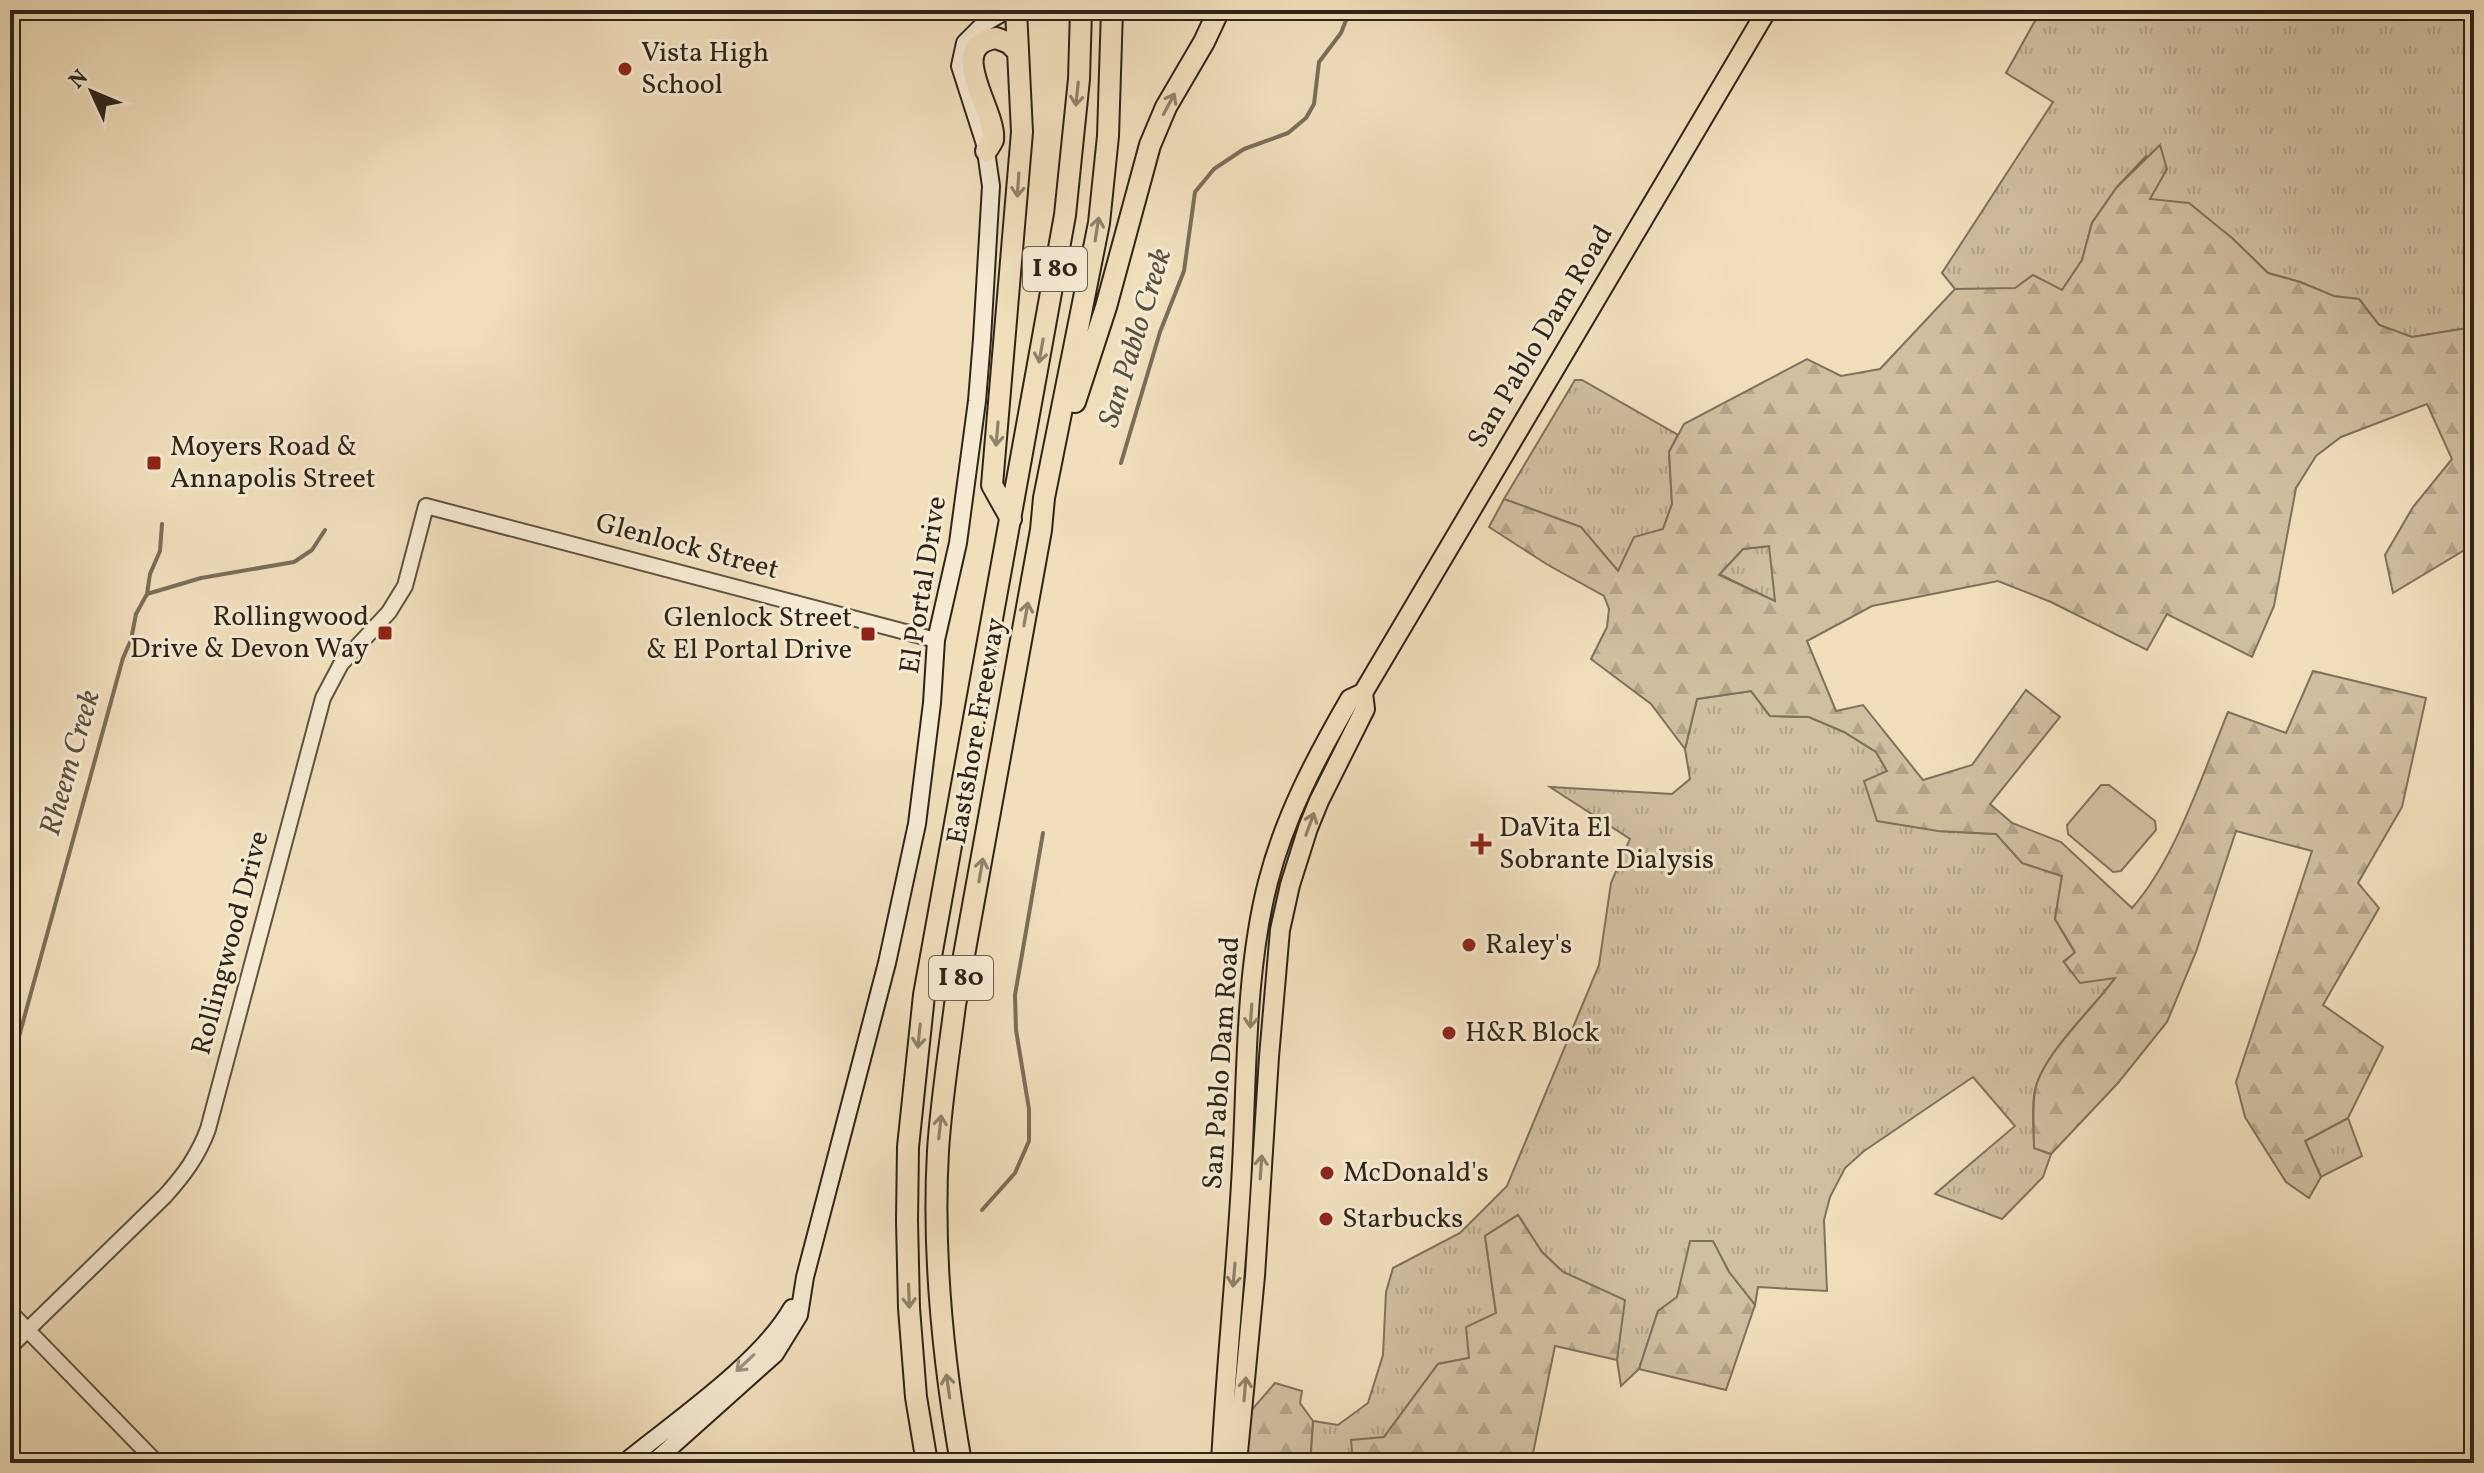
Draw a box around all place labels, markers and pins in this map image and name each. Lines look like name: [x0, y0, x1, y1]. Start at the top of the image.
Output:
place label: Vista High School: [641, 34, 769, 105]
marker: Vista High School: [616, 60, 634, 78]
place label: Moyers Road & Annapolis Street: [170, 428, 376, 499]
marker: Moyers Road & Annapolis Street: [145, 454, 163, 472]
place label: Rollingwood Drive & Devon Way: [130, 598, 369, 669]
place label: Glenlock Street & El Portal Drive: [646, 599, 852, 670]
marker: Rollingwood Drive & Devon Way: [376, 624, 394, 642]
marker: Glenlock Street & El Portal Drive: [859, 625, 877, 643]
place label: DaVita El Sobrante Dialysis: [1499, 809, 1714, 880]
marker: DaVita El Sobrante Dialysis: [1470, 833, 1492, 855]
place label: Raley's: [1485, 926, 1572, 965]
marker: Raley's: [1460, 936, 1478, 954]
place label: H&R Block: [1465, 1014, 1599, 1053]
marker: H&R Block: [1440, 1024, 1458, 1042]
place label: McDonald's: [1343, 1154, 1489, 1193]
marker: McDonald's: [1318, 1164, 1336, 1182]
place label: Starbucks: [1342, 1200, 1463, 1239]
marker: Starbucks: [1317, 1210, 1335, 1228]

